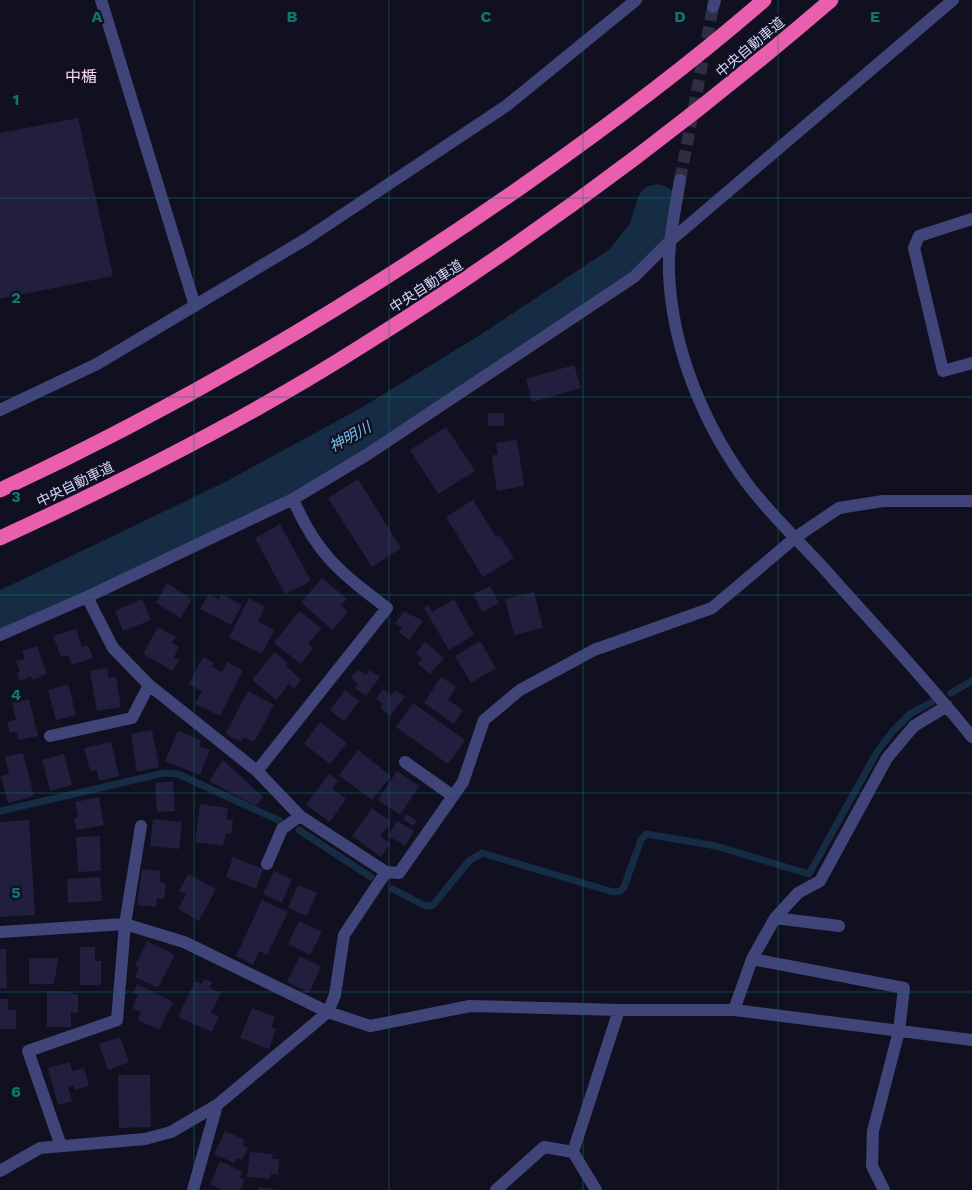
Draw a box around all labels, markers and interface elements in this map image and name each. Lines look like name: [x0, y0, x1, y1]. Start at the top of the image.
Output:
text: A: [92, 7, 103, 26]
text: B: [287, 7, 298, 26]
text: C: [481, 7, 492, 26]
text: D: [674, 7, 686, 26]
text: E: [870, 7, 880, 26]
street label: 中央自動車道: [713, 14, 787, 80]
district label: 中楯: [65, 67, 97, 86]
text: 1: [13, 90, 19, 109]
street label: 中央自動車道: [386, 256, 466, 316]
text: 2: [11, 288, 21, 307]
water label: 神明川: [326, 417, 376, 456]
street label: 中央自動車道: [34, 458, 116, 510]
text: 3: [11, 487, 21, 506]
text: 4: [11, 685, 21, 704]
text: 5: [11, 883, 21, 902]
text: 6: [11, 1082, 21, 1101]

